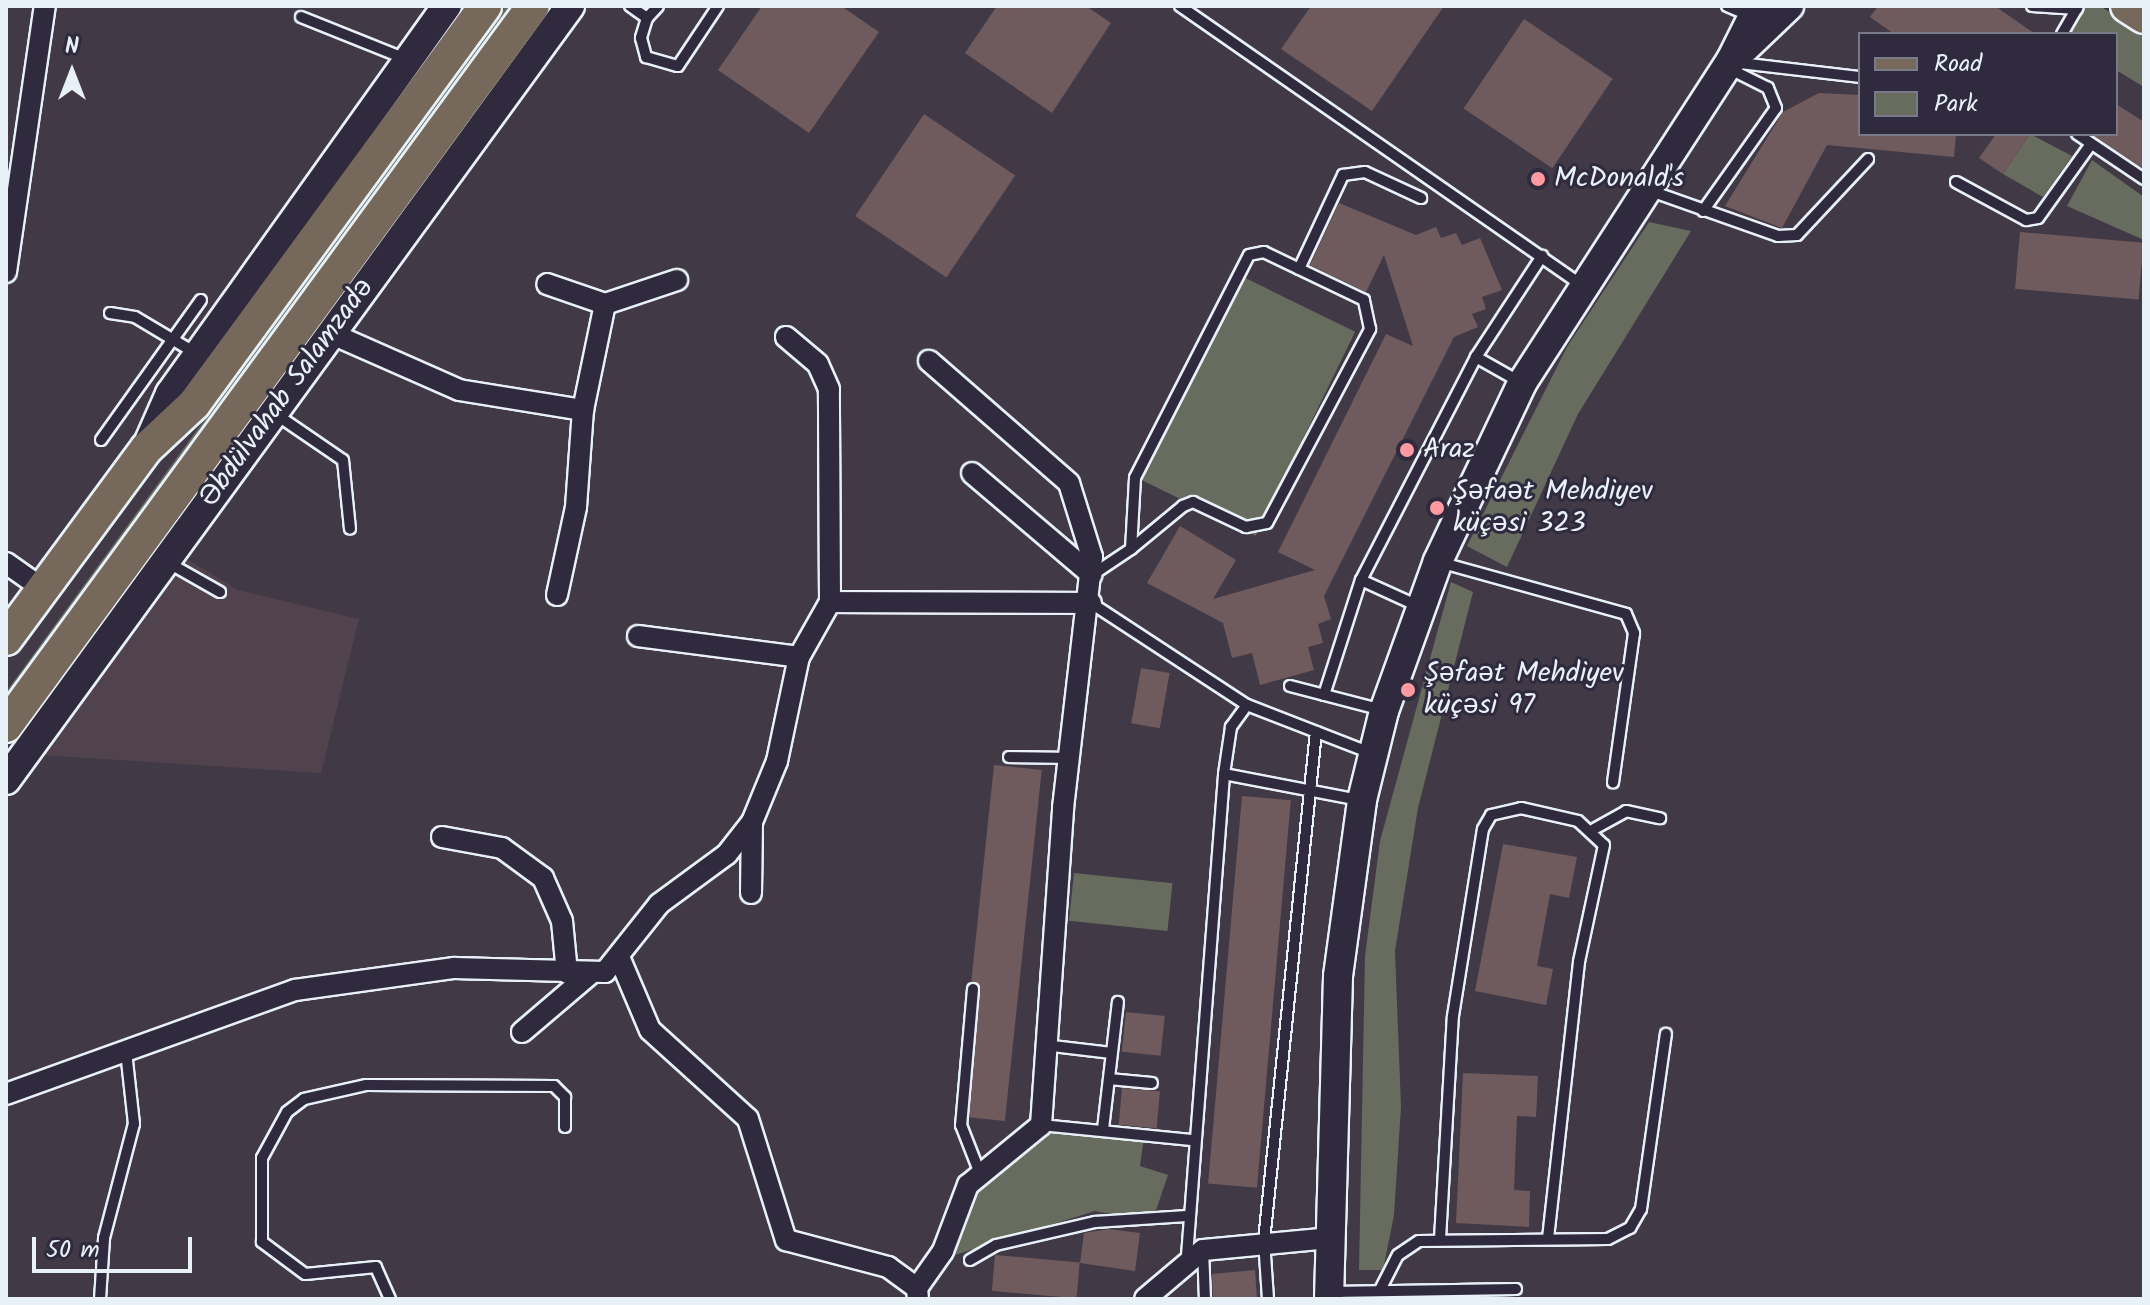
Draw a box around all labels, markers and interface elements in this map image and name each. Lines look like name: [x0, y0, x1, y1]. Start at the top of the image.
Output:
text: N: [65, 30, 79, 65]
north arrow: [32, 32, 112, 112]
legend: [1858, 32, 2118, 136]
text: Road: [1934, 45, 1982, 84]
text: Park: [1934, 85, 1978, 124]
place label: McDonald's: [1554, 162, 1684, 196]
marker: McDonald's: [1529, 170, 1547, 188]
street label: Əbdülvahab Salamzadə: [193, 272, 381, 514]
place label: Araz: [1423, 433, 1475, 467]
marker: Araz: [1398, 441, 1416, 459]
place label: Şəfaət Mehdiyev küçəsi 323: [1453, 475, 1653, 541]
marker: Şəfaət Mehdiyev küçəsi 323: [1428, 499, 1446, 517]
place label: Şəfaət Mehdiyev küçəsi 97: [1424, 657, 1624, 723]
marker: Şəfaət Mehdiyev küçəsi 97: [1399, 681, 1417, 699]
scale bar: [36, 1221, 196, 1271]
text: 50 m: [46, 1231, 100, 1270]

